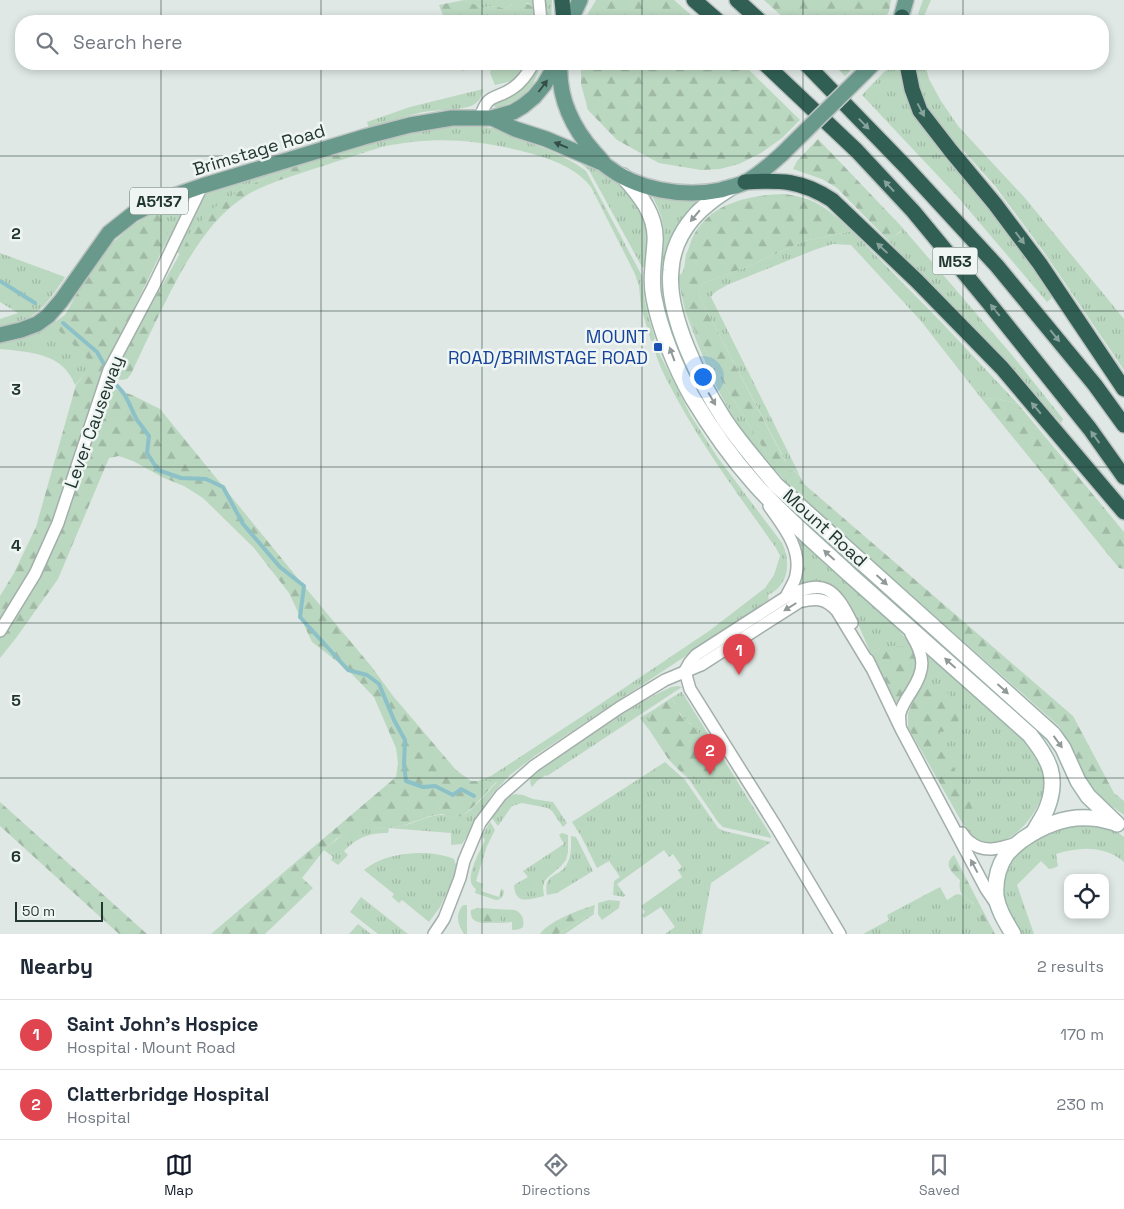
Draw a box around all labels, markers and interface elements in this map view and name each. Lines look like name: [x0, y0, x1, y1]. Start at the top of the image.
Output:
search box: [15, 15, 1109, 70]
icon: search: [33, 29, 61, 57]
text: Search here: [73, 30, 183, 55]
one-way arrow: [537, 80, 548, 93]
one-way arrow: [917, 103, 925, 117]
one-way arrow: [858, 117, 870, 129]
street label: Brimstage Road: [190, 118, 328, 181]
one-way arrow: [553, 141, 568, 149]
one-way arrow: [884, 180, 895, 192]
road number: A5137: [130, 188, 188, 215]
one-way arrow: [690, 210, 701, 223]
text: 2: [11, 223, 21, 244]
one-way arrow: [1015, 231, 1026, 244]
one-way arrow: [876, 242, 888, 254]
road number: M53: [932, 248, 978, 274]
one-way arrow: [989, 304, 1000, 317]
place label: MOUNT ROAD/BRIMSTAGE ROAD: [448, 325, 648, 369]
one-way arrow: [1049, 329, 1060, 342]
marker: MOUNT ROAD/BRIMSTAGE ROAD: [652, 341, 664, 353]
one-way arrow: [668, 346, 676, 361]
street label: Lever Causeway: [59, 352, 128, 491]
your location: [690, 364, 716, 390]
text: 3: [11, 379, 21, 400]
one-way arrow: [708, 392, 717, 405]
one-way arrow: [1031, 402, 1042, 414]
one-way arrow: [1090, 431, 1101, 444]
street label: Mount Road: [778, 484, 872, 571]
text: 4: [11, 535, 21, 556]
one-way arrow: [822, 550, 835, 561]
one-way arrow: [876, 574, 888, 586]
one-way arrow: [783, 603, 797, 612]
pin: 1: [723, 634, 755, 675]
one-way arrow: [945, 657, 957, 669]
one-way arrow: [996, 683, 1008, 695]
text: 5: [11, 690, 21, 711]
pin: 2: [694, 734, 726, 775]
one-way arrow: [1053, 735, 1063, 748]
text: 6: [11, 846, 21, 867]
one-way arrow: [970, 859, 978, 874]
map controls: [1064, 874, 1109, 919]
button: locate: [1064, 874, 1109, 919]
scale bar: [15, 899, 102, 922]
text: 50 m: [22, 902, 55, 920]
text: Nearby: [20, 953, 93, 980]
text: 2 results: [1037, 956, 1104, 977]
text: Saint John's Hospice: [67, 1012, 259, 1037]
text: 1: [32, 1024, 40, 1045]
text: 170 m: [1060, 1024, 1104, 1045]
text: Hospital · Mount Road: [67, 1037, 236, 1058]
text: Clatterbridge Hospital: [67, 1082, 269, 1107]
text: 2: [31, 1094, 41, 1115]
text: 230 m: [1057, 1094, 1104, 1115]
text: Hospital: [67, 1107, 130, 1128]
tab: Map: [164, 1151, 193, 1199]
tab: Directions: [522, 1151, 590, 1199]
tab: Saved: [919, 1151, 960, 1199]

